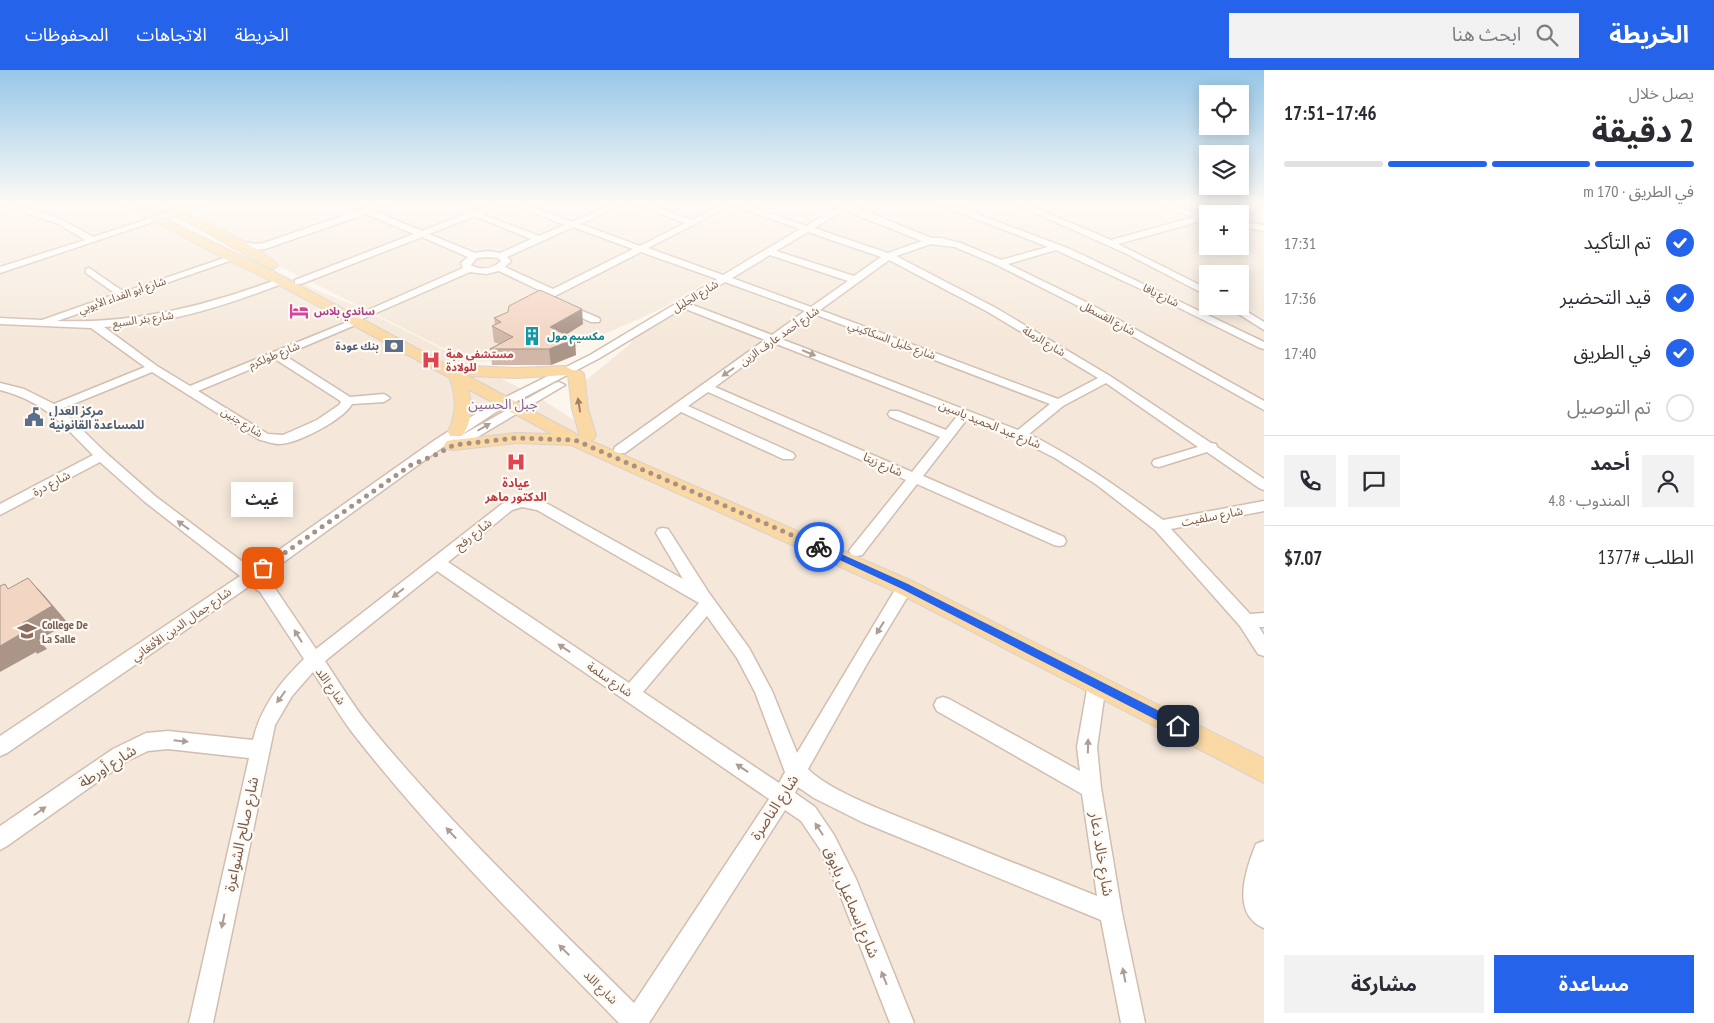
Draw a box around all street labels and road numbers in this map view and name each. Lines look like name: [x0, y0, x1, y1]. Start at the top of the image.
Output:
street label: شارع أبو الفداء الأيوبي: [76, 273, 169, 319]
street label: شارع الجليل: [669, 276, 722, 316]
street label: شارع يافا: [1140, 280, 1182, 311]
street label: شارع القسطل: [1078, 298, 1138, 339]
street label: شارع أحمد عارف الزين: [737, 303, 822, 369]
street label: شارع بئر السبع: [112, 308, 175, 331]
street label: شارع خليل السكاكيني: [845, 318, 938, 365]
street label: شارع الرملة: [1019, 323, 1068, 360]
street label: شارع طولكرم: [246, 338, 302, 373]
street label: شارع عبد الحميد ياسين: [936, 397, 1043, 453]
street label: شارع جنين: [218, 404, 266, 441]
street label: شارع زيتا: [860, 449, 905, 481]
street label: شارع درة: [30, 467, 73, 501]
street label: شارع سلفيت: [1180, 503, 1244, 531]
street label: شارع رفح: [451, 515, 496, 555]
street label: شارع جمال الدين الأفغاني: [128, 584, 235, 666]
street label: شارع سلمة: [583, 658, 636, 701]
street label: شارع اللد: [311, 665, 349, 709]
street label: شارع أورطة: [75, 740, 141, 794]
street label: شارع الناصرة: [746, 770, 805, 845]
street label: شارع صالح الشواعرة: [220, 775, 265, 894]
street label: شارع خالد ذعار: [1083, 809, 1118, 898]
street label: شارع إسماعيل بابوق: [817, 843, 884, 962]
street label: شارع اللد: [579, 967, 621, 1009]

